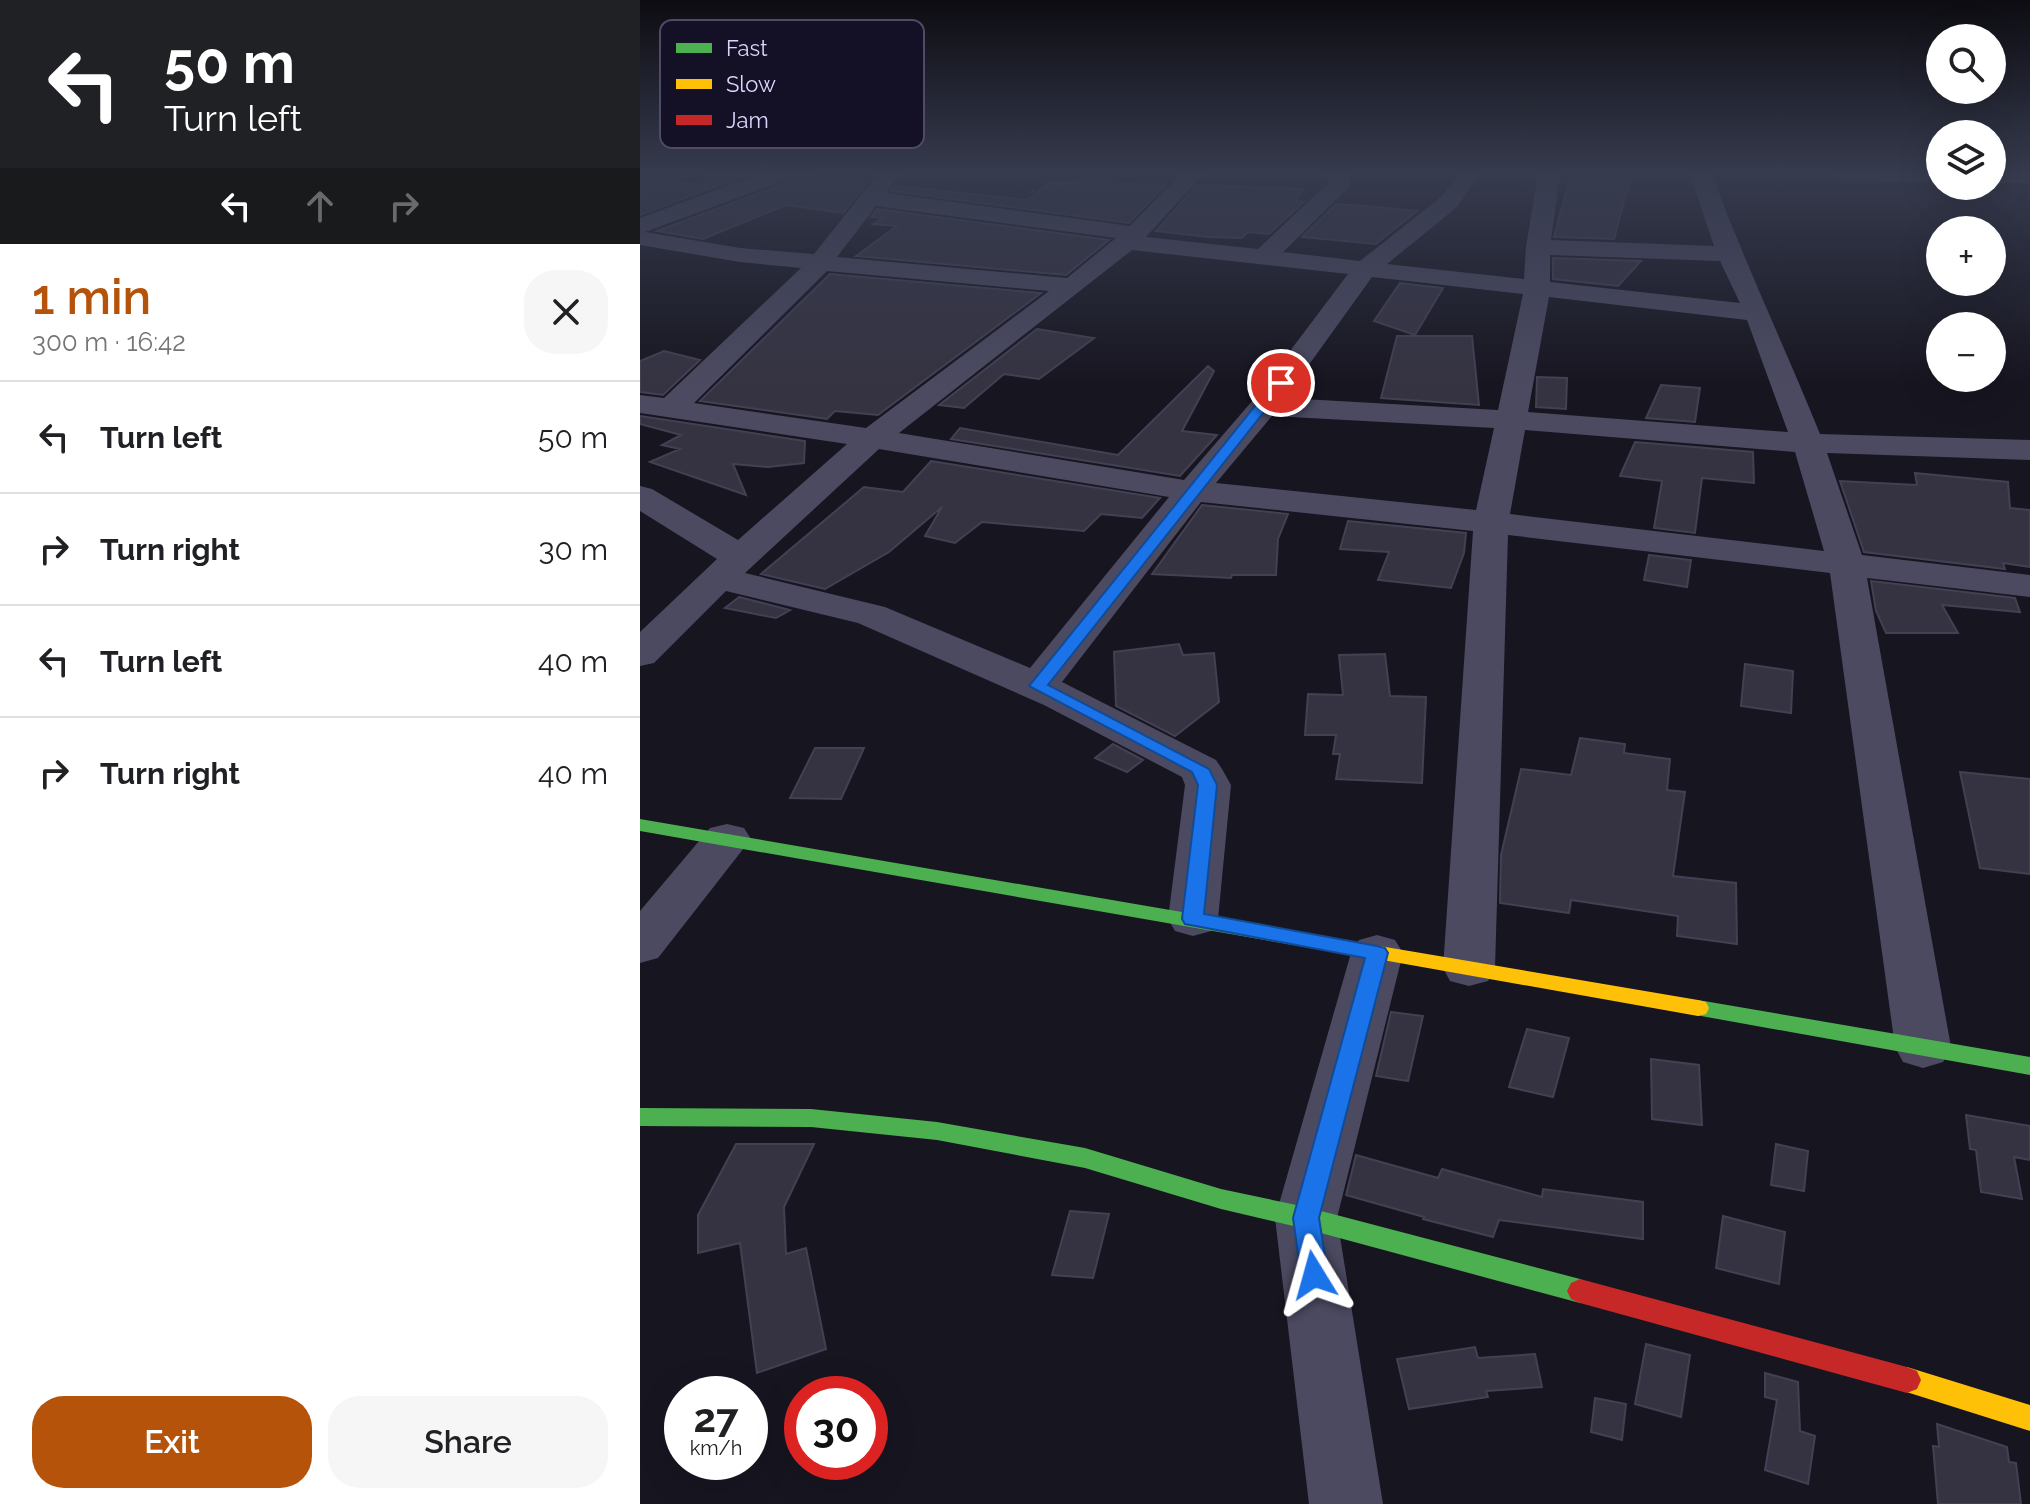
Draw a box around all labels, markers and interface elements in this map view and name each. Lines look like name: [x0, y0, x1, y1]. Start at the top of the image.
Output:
legend: [660, 20, 924, 148]
map controls: [1926, 24, 2006, 392]
button: search: [1926, 24, 2006, 104]
text: 50 m: [164, 30, 295, 96]
icon: left: [32, 32, 136, 136]
text: Fast: [726, 35, 768, 61]
text: Slow: [726, 71, 776, 97]
text: Turn left: [164, 97, 302, 139]
text: Jam: [726, 107, 769, 133]
button: layers: [1926, 120, 2006, 200]
icon: left: [214, 184, 258, 228]
icon: ahead: [298, 184, 342, 228]
icon: right: [382, 184, 426, 228]
button: +: [1926, 216, 2006, 296]
text: 1 min: [32, 269, 151, 325]
button: close: [524, 270, 608, 354]
button: −: [1926, 312, 2006, 392]
text: 300 m · 16:42: [32, 327, 186, 357]
pin: [1247, 349, 1315, 417]
icon: arrive: [1259, 361, 1303, 405]
icon: left: [32, 415, 76, 459]
text: Turn left: [100, 420, 222, 455]
text: 50 m: [538, 420, 608, 455]
icon: right: [32, 527, 76, 571]
text: Turn right: [100, 532, 240, 567]
text: 30 m: [538, 532, 608, 567]
icon: left: [32, 639, 76, 683]
text: Turn left: [100, 644, 222, 679]
text: 40 m: [538, 644, 608, 679]
icon: right: [32, 751, 76, 795]
text: Turn right: [100, 756, 240, 791]
text: 40 m: [538, 756, 608, 791]
position arrow: [1272, 1233, 1356, 1317]
speed limit sign: 30: [784, 1376, 888, 1480]
text: 27: [693, 1394, 738, 1441]
button: Exit: [32, 1396, 312, 1488]
button: Share: [328, 1396, 608, 1488]
text: km/h: [690, 1436, 742, 1460]

